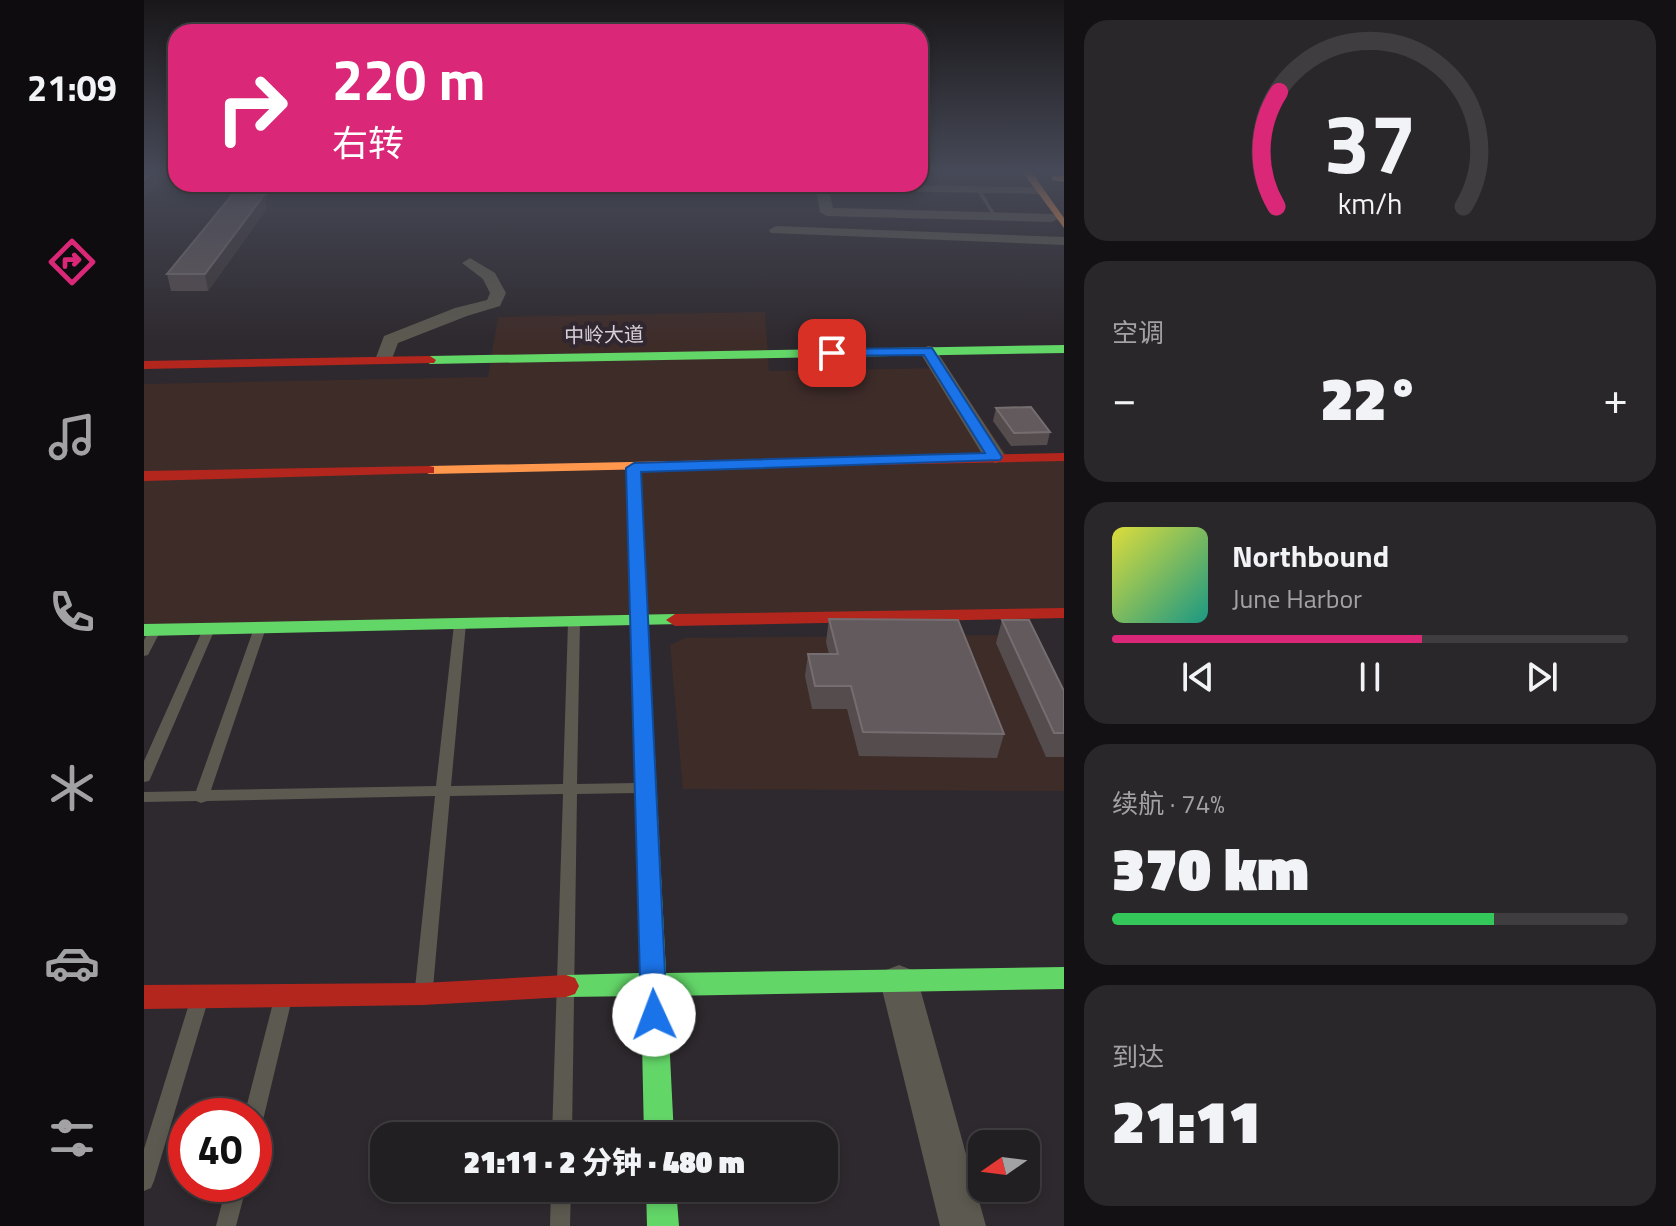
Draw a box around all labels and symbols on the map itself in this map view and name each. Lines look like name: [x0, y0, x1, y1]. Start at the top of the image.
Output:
street label: 中岭大道: [564, 318, 644, 351]
pin: [798, 319, 866, 387]
position arrow: [612, 973, 696, 1057]
speed limit sign: 40: [168, 1098, 272, 1202]
north arrow: [968, 1130, 1040, 1202]

